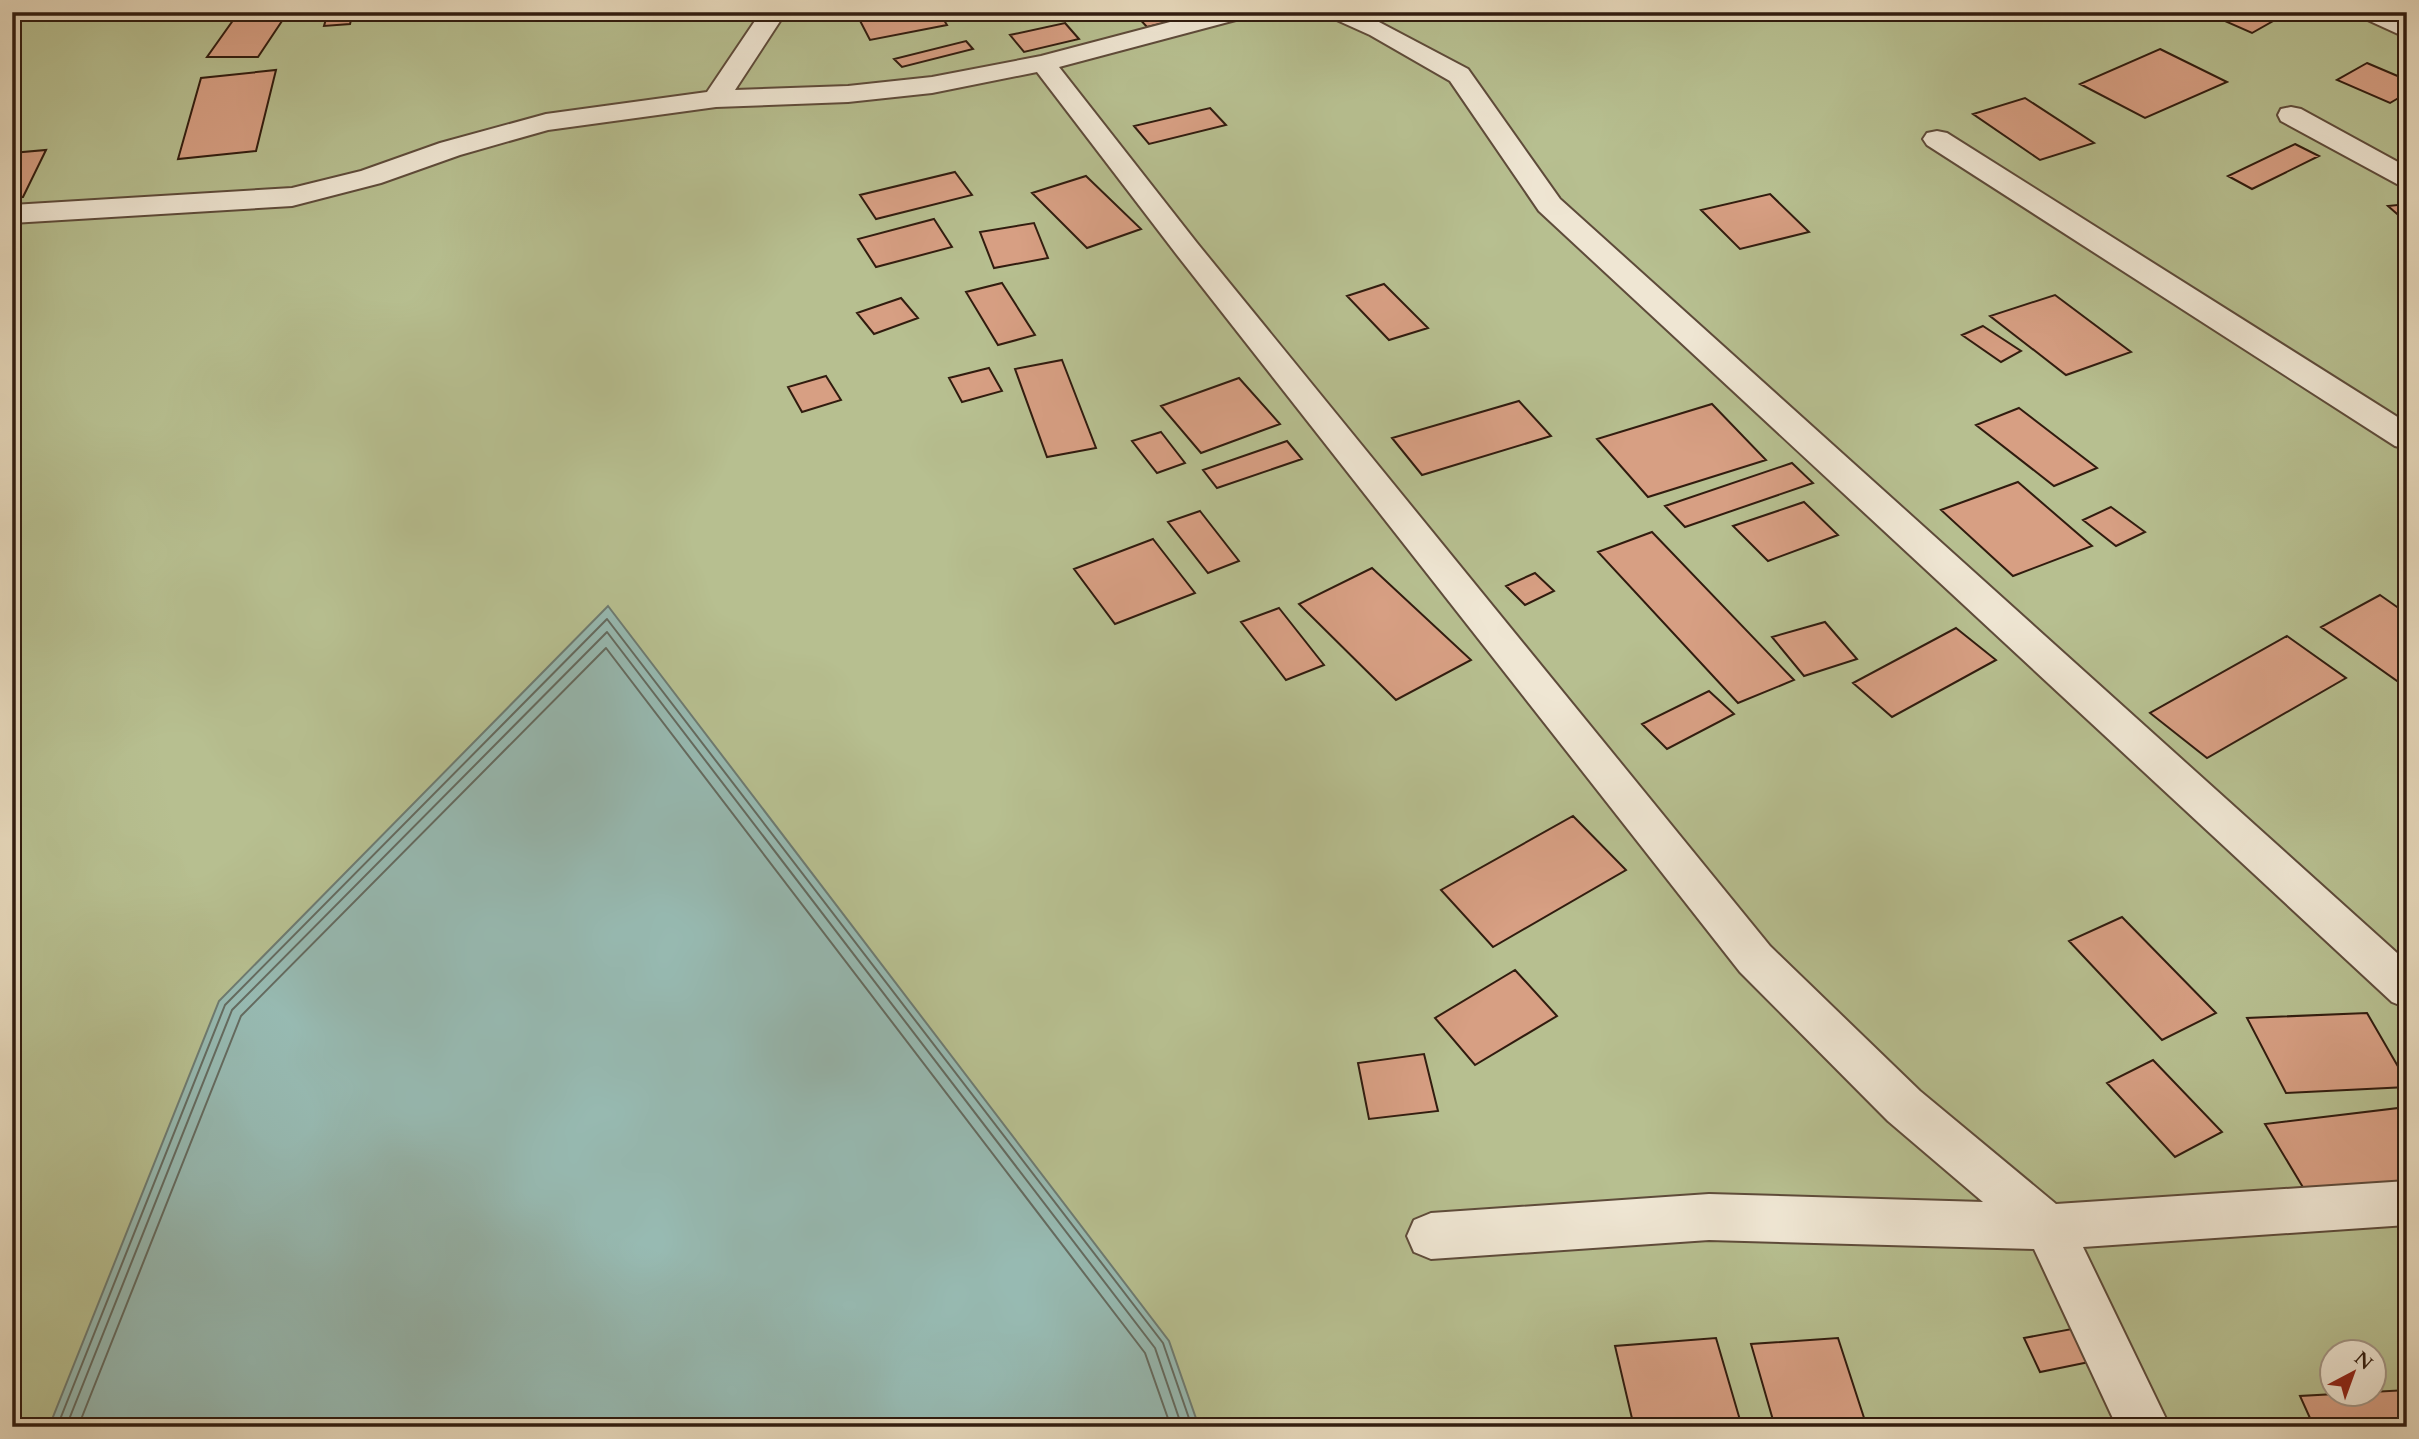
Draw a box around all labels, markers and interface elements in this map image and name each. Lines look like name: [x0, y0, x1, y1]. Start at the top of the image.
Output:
north arrow: [2318, 1338, 2388, 1408]
text: N: [2349, 1346, 2379, 1376]

